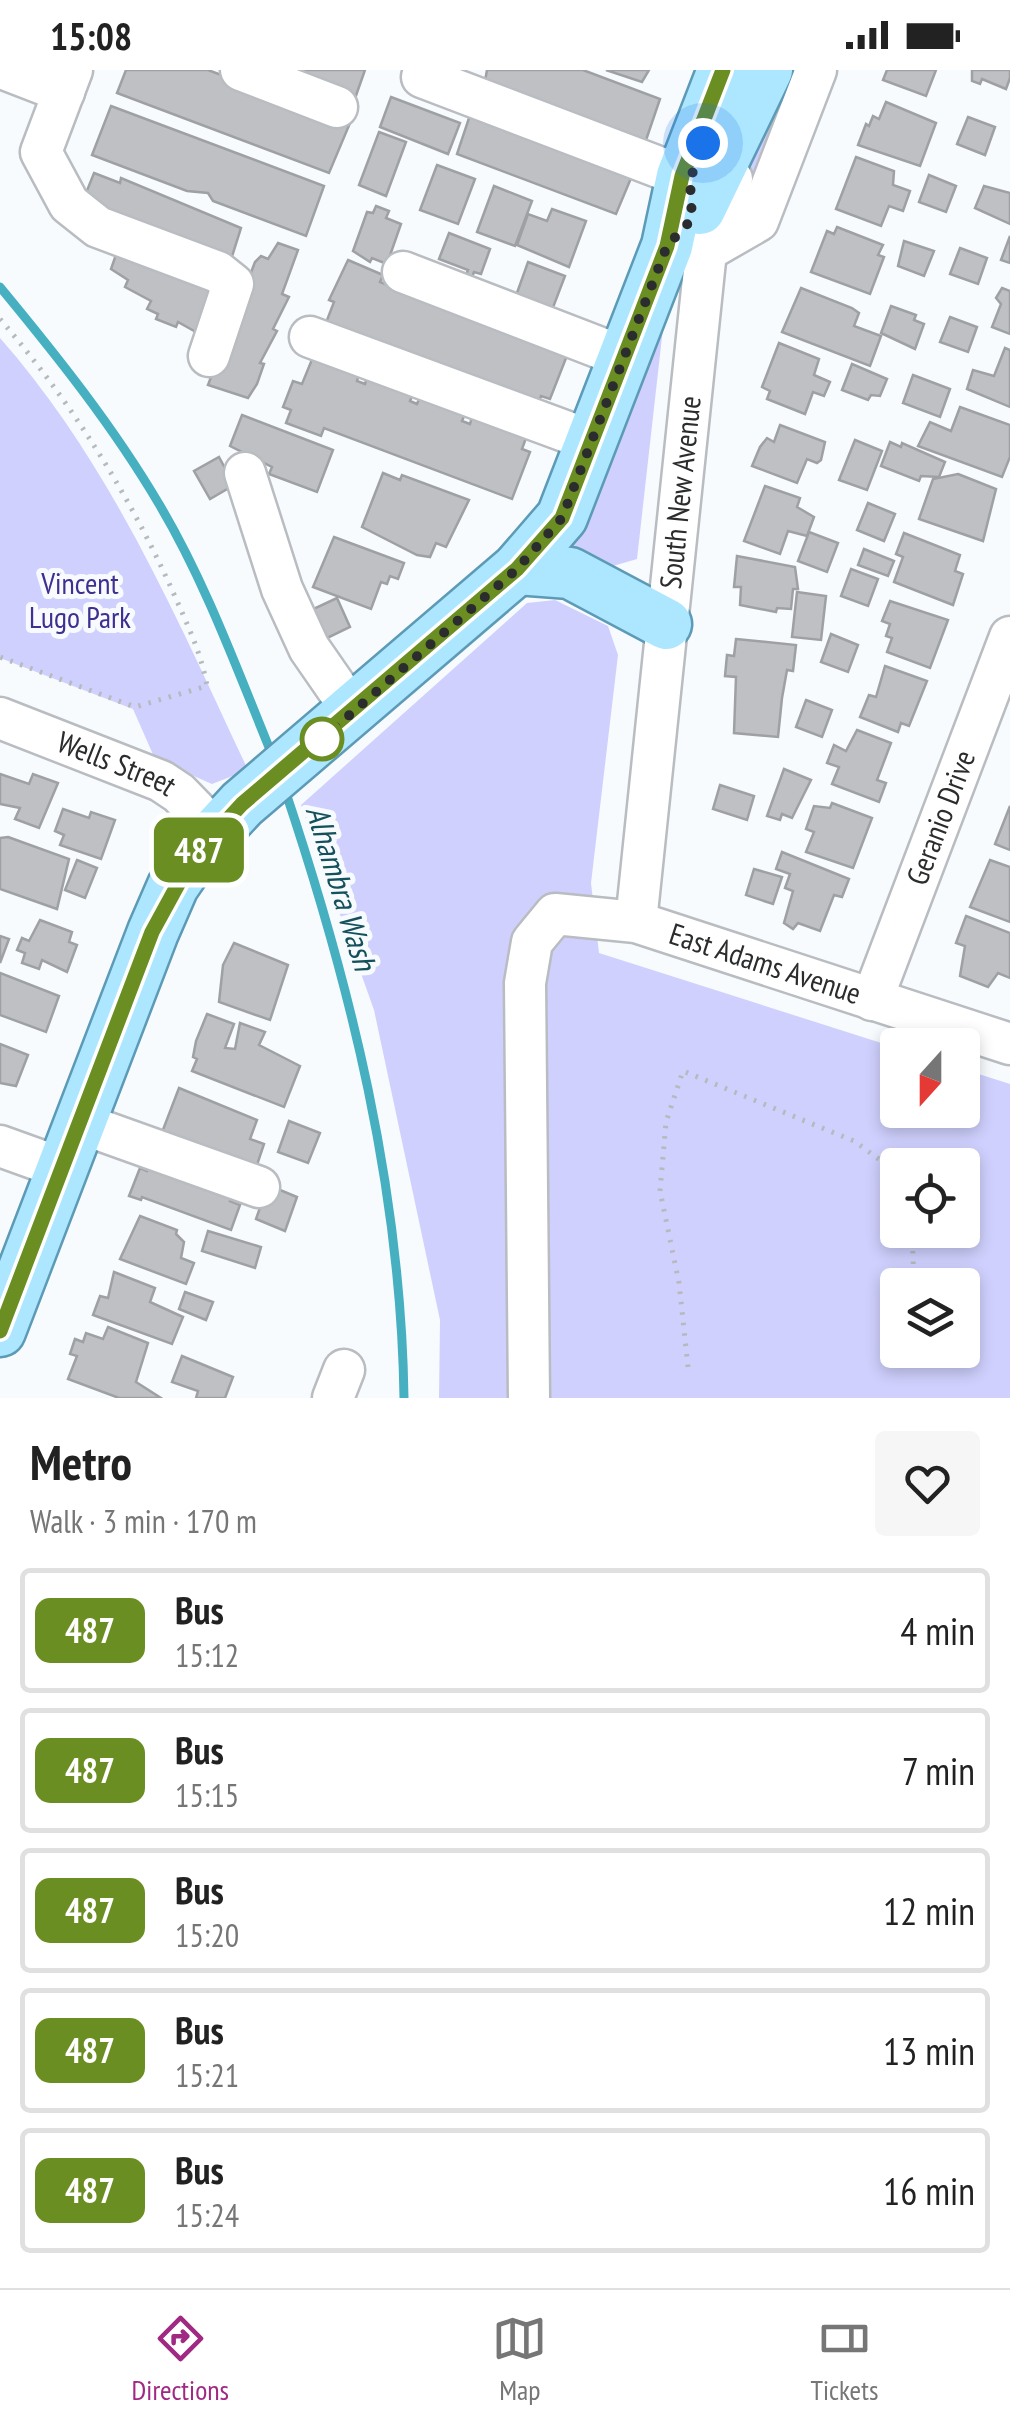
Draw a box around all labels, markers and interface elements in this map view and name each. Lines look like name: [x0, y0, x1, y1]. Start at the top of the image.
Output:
text: 15:08: [50, 11, 132, 60]
your location: [678, 118, 728, 168]
street label: South New Avenue: [650, 394, 709, 590]
park label: Vincent Lugo Park: [29, 563, 131, 636]
unlabelled marker: [301, 718, 343, 760]
street label: Wells Street: [52, 721, 185, 804]
street label: Geranio Drive: [897, 744, 983, 890]
water label: Alhambra Wash: [297, 800, 387, 977]
line badge: 487: [142, 818, 256, 882]
text: 487: [174, 827, 224, 873]
street label: East Adams Avenue: [665, 913, 866, 1012]
north arrow: [880, 1028, 980, 1128]
map controls: [880, 1028, 980, 1368]
button: locate: [880, 1148, 980, 1248]
button: layers: [880, 1268, 980, 1368]
text: Metro: [30, 1431, 132, 1493]
button: heart: [875, 1431, 980, 1536]
text: Walk · 3 min · 170 m: [30, 1500, 257, 1542]
text: Bus: [175, 1585, 224, 1634]
text: 4 min: [900, 1606, 975, 1655]
text: 487: [65, 1607, 115, 1653]
text: 15:12: [175, 1634, 239, 1676]
text: Bus: [175, 1725, 224, 1774]
text: 7 min: [902, 1746, 975, 1795]
text: 487: [65, 1747, 115, 1793]
text: 15:15: [175, 1774, 239, 1816]
text: Bus: [175, 1865, 224, 1914]
text: 12 min: [883, 1886, 975, 1935]
text: 487: [65, 1887, 115, 1933]
text: 15:20: [175, 1914, 239, 1956]
text: Bus: [175, 2005, 224, 2054]
text: 13 min: [883, 2026, 975, 2075]
text: 487: [65, 2027, 115, 2073]
text: 15:21: [175, 2054, 239, 2096]
text: Bus: [175, 2145, 224, 2194]
text: 16 min: [883, 2166, 975, 2215]
text: 487: [65, 2167, 115, 2213]
text: 15:24: [175, 2194, 239, 2236]
tab: Directions: [132, 2311, 229, 2408]
tab: Map: [492, 2311, 547, 2408]
tab: Tickets: [810, 2311, 878, 2408]

